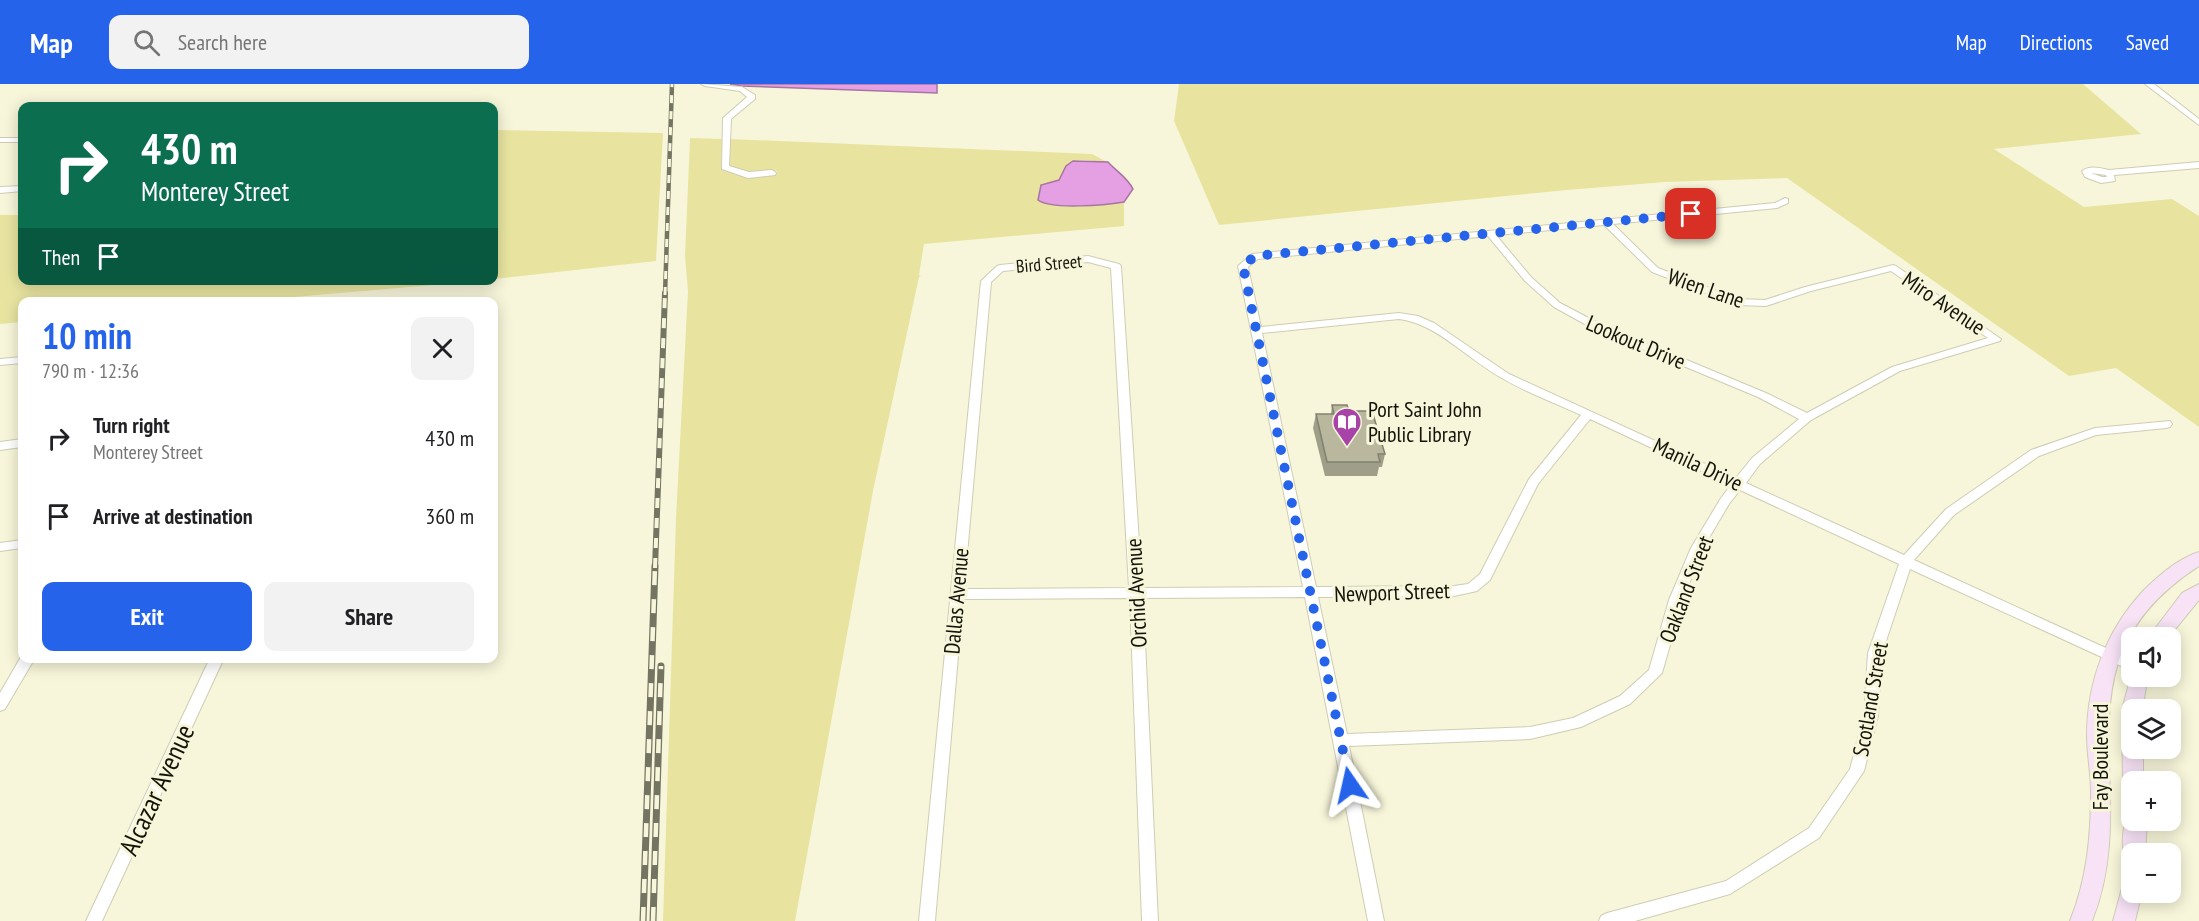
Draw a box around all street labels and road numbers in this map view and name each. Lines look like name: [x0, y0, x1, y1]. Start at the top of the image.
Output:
street label: Bird Street: [1015, 249, 1083, 278]
street label: Wien Lane: [1664, 262, 1748, 314]
street label: Miro Avenue: [1897, 265, 1991, 341]
street label: Lookout Drive: [1582, 309, 1690, 375]
street label: Manila Drive: [1649, 431, 1747, 497]
street label: Oakland Street: [1653, 531, 1719, 647]
street label: Orchid Avenue: [1119, 538, 1153, 648]
street label: Dallas Avenue: [937, 547, 975, 655]
street label: Newport Street: [1334, 576, 1450, 608]
street label: Scotland Street: [1846, 640, 1894, 758]
street label: Fay Boulevard: [2086, 704, 2114, 810]
street label: Alcazar Avenue: [111, 719, 201, 861]

